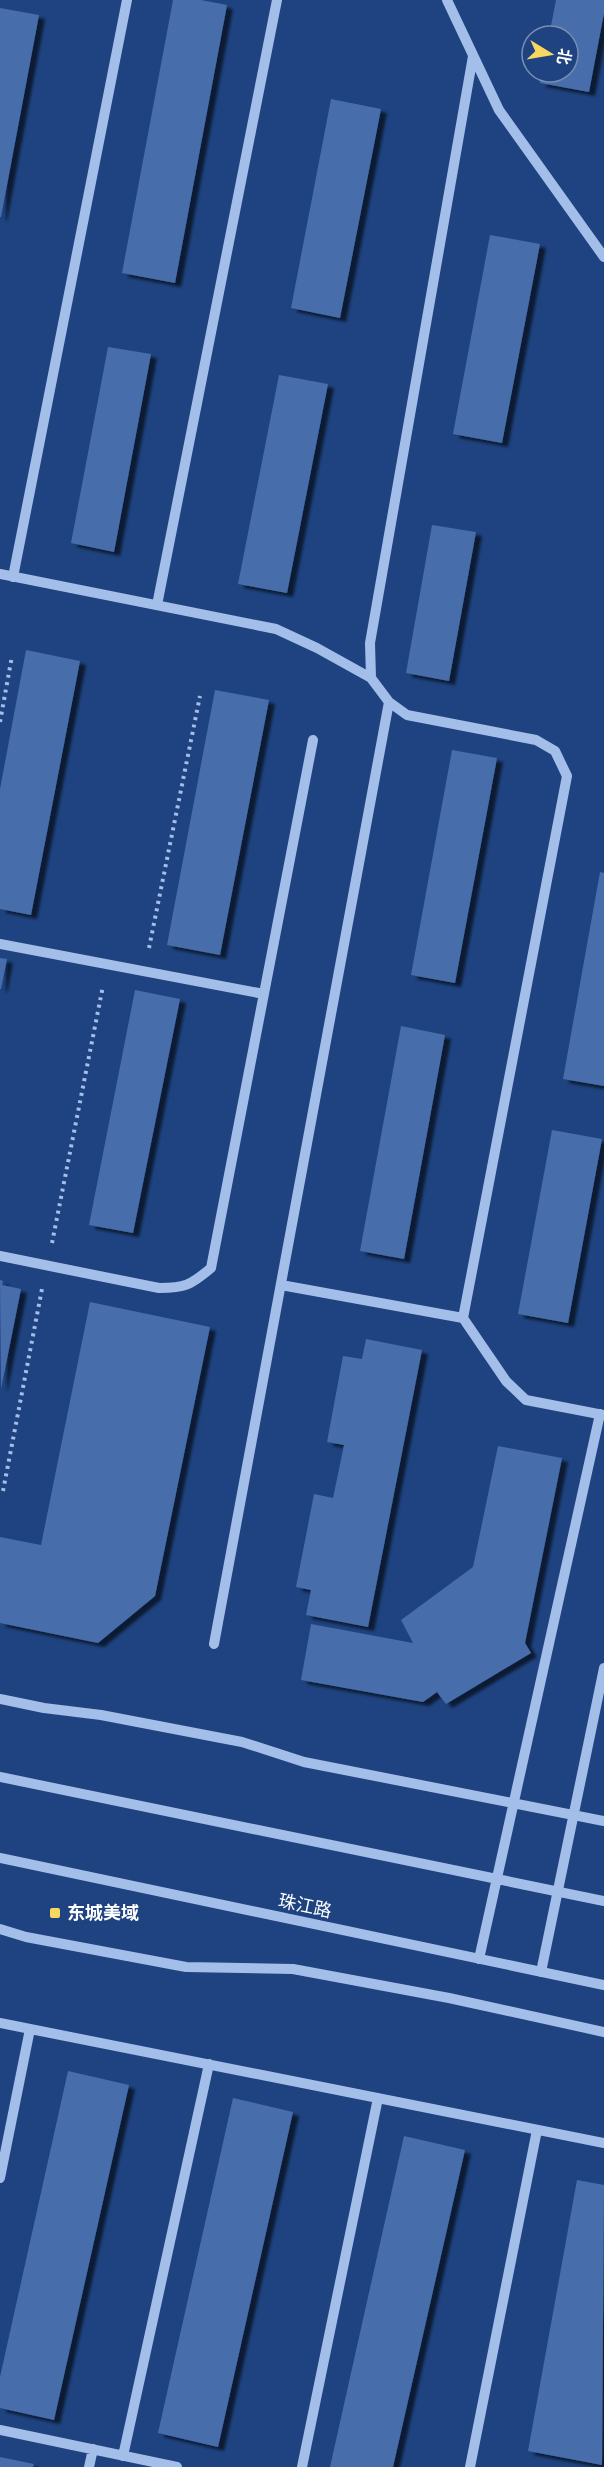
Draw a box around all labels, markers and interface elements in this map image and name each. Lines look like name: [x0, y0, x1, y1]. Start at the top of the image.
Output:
north arrow: [520, 24, 580, 84]
text: 北: [552, 47, 575, 66]
street label: 珠江路: [276, 1890, 334, 1922]
place label: 东城美域: [67, 1902, 139, 1924]
marker: 东城美域: [48, 1906, 62, 1920]

